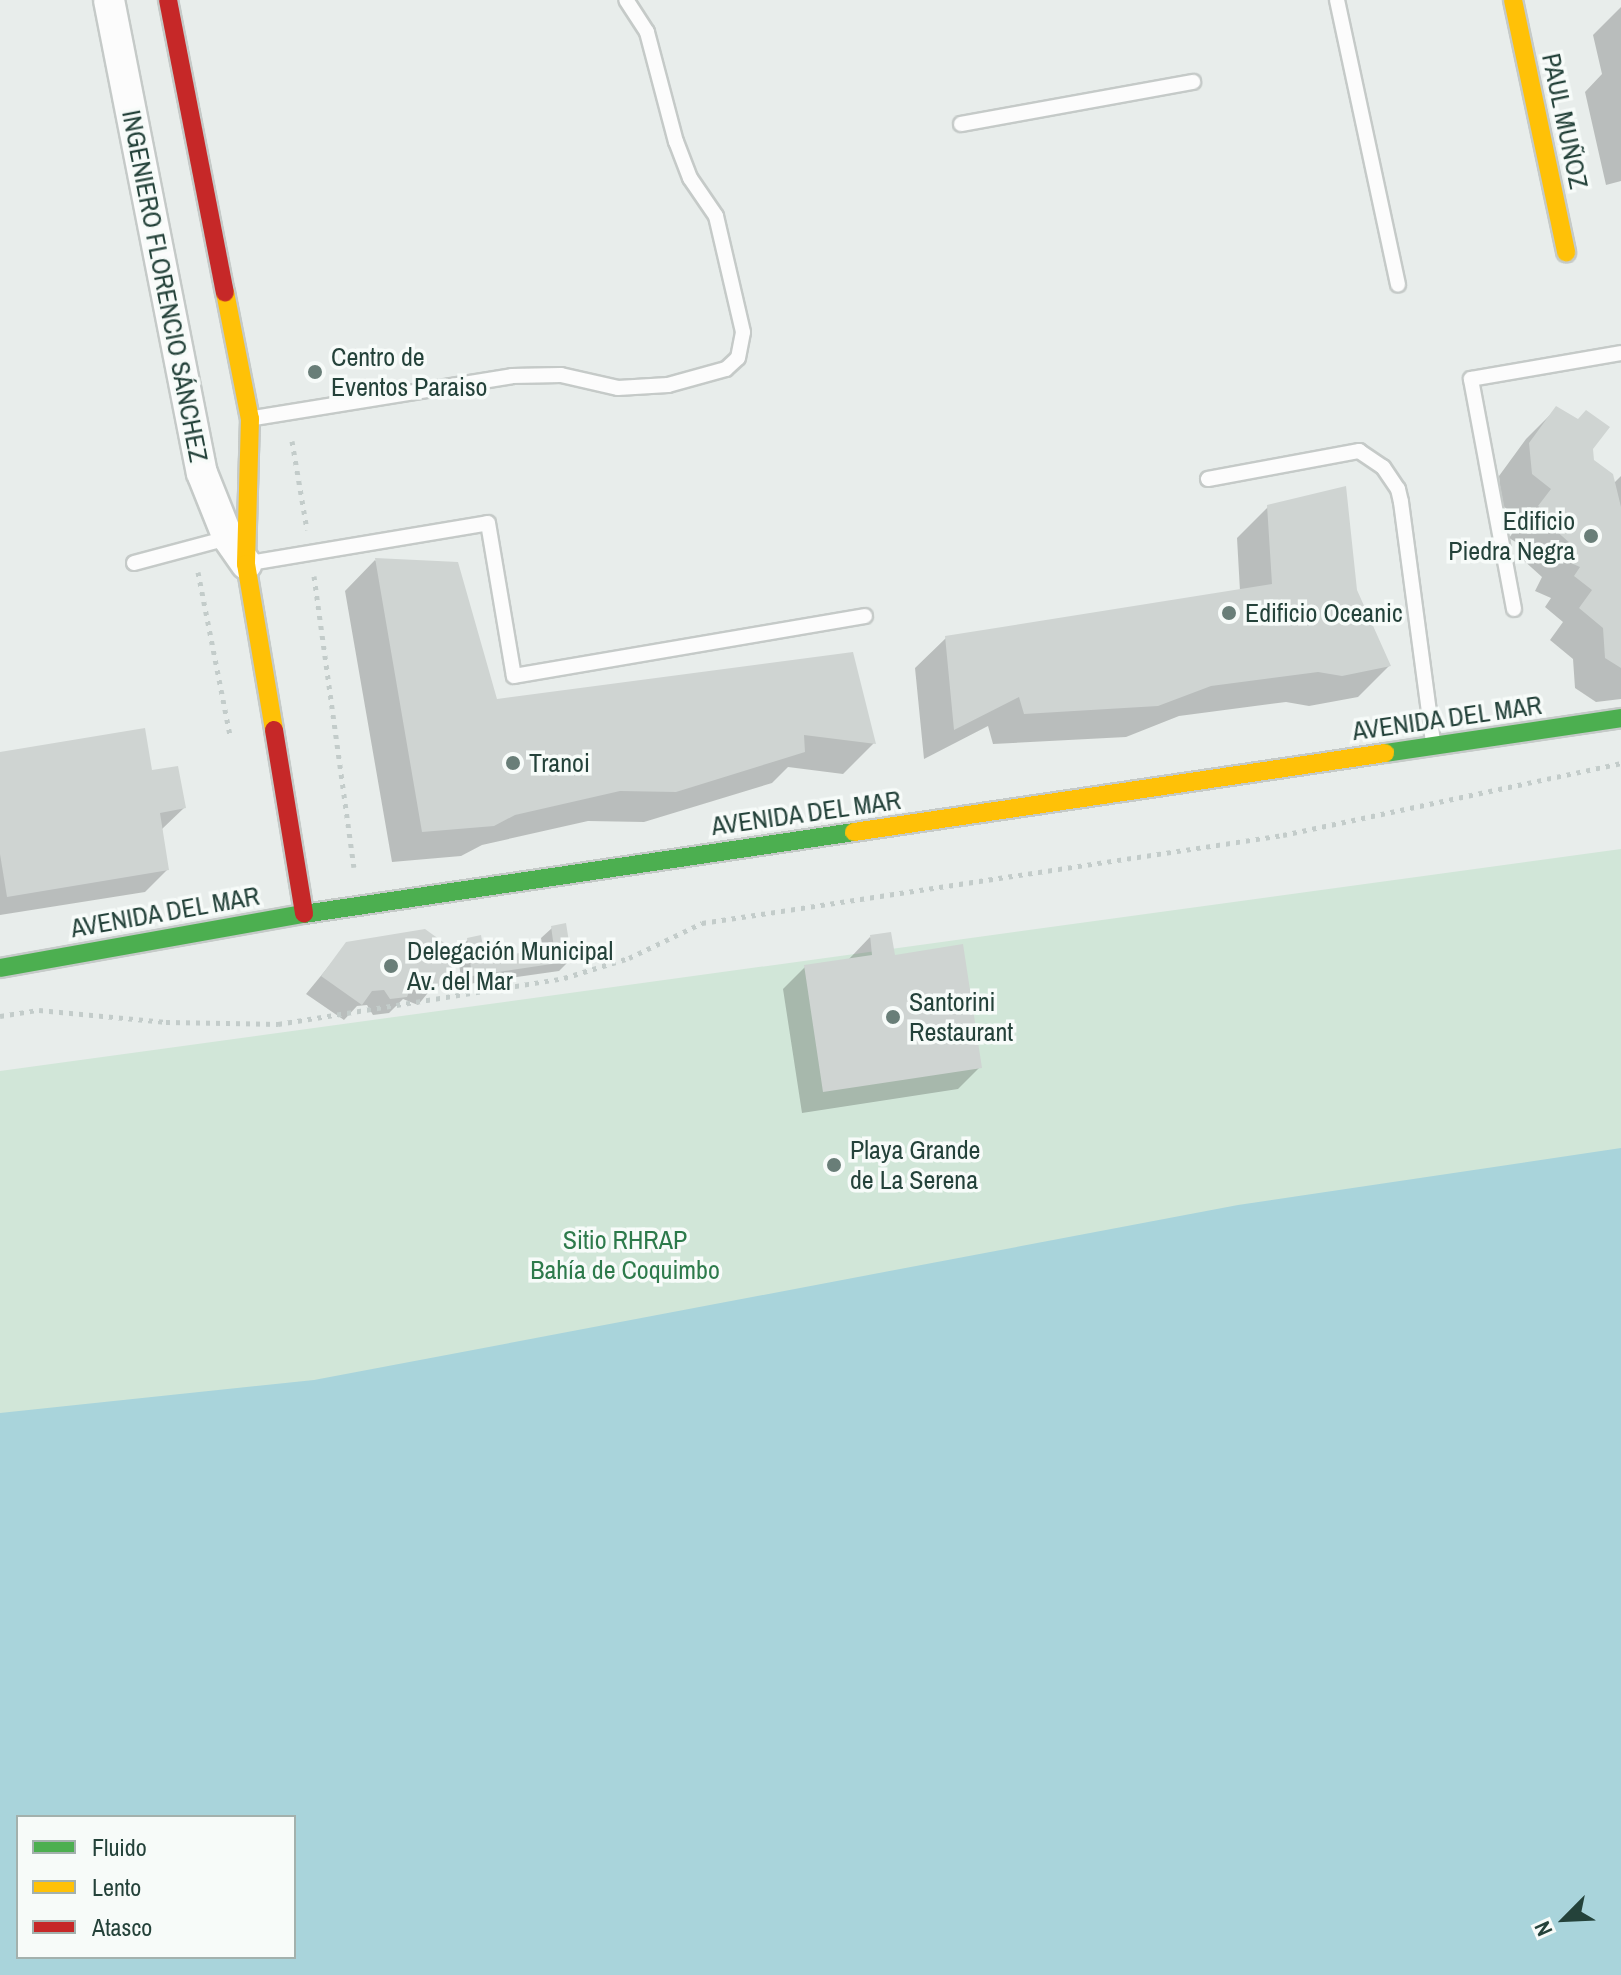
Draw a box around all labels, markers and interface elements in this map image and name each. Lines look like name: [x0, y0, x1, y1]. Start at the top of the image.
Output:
street label: PAUL MUÑOZ: [1535, 50, 1595, 192]
street label: INGENIERO FLORENCIO SÁNCHEZ: [116, 107, 214, 465]
place label: Centro de Eventos Paraiso: [331, 341, 487, 402]
marker: Centro de Eventos Paraiso: [306, 363, 324, 381]
place label: Edificio Piedra Negra: [1448, 505, 1575, 566]
marker: Edificio Piedra Negra: [1582, 527, 1600, 545]
place label: Edificio Oceanic: [1245, 597, 1403, 629]
marker: Edificio Oceanic: [1220, 604, 1238, 622]
street label: AVENIDA DEL MAR: [1349, 689, 1545, 747]
place label: Tranoi: [529, 747, 590, 779]
marker: Tranoi: [504, 754, 522, 772]
street label: AVENIDA DEL MAR: [708, 784, 904, 842]
street label: AVENIDA DEL MAR: [67, 880, 263, 944]
place label: Delegación Municipal Av. del Mar: [407, 935, 613, 996]
marker: Delegación Municipal Av. del Mar: [382, 957, 400, 975]
place label: Santorini Restaurant: [909, 986, 1013, 1048]
marker: Santorini Restaurant: [884, 1008, 902, 1026]
place label: Playa Grande de La Serena: [850, 1134, 980, 1196]
marker: Playa Grande de La Serena: [825, 1156, 843, 1174]
park label: Sitio RHRAP Bahía de Coquimbo: [530, 1224, 720, 1286]
legend: [16, 1815, 296, 1959]
text: Fluido: [92, 1831, 147, 1863]
text: Lento: [92, 1871, 141, 1903]
north arrow: [1525, 1879, 1605, 1959]
text: Atasco: [92, 1911, 152, 1943]
text: N: [1527, 1917, 1559, 1941]

